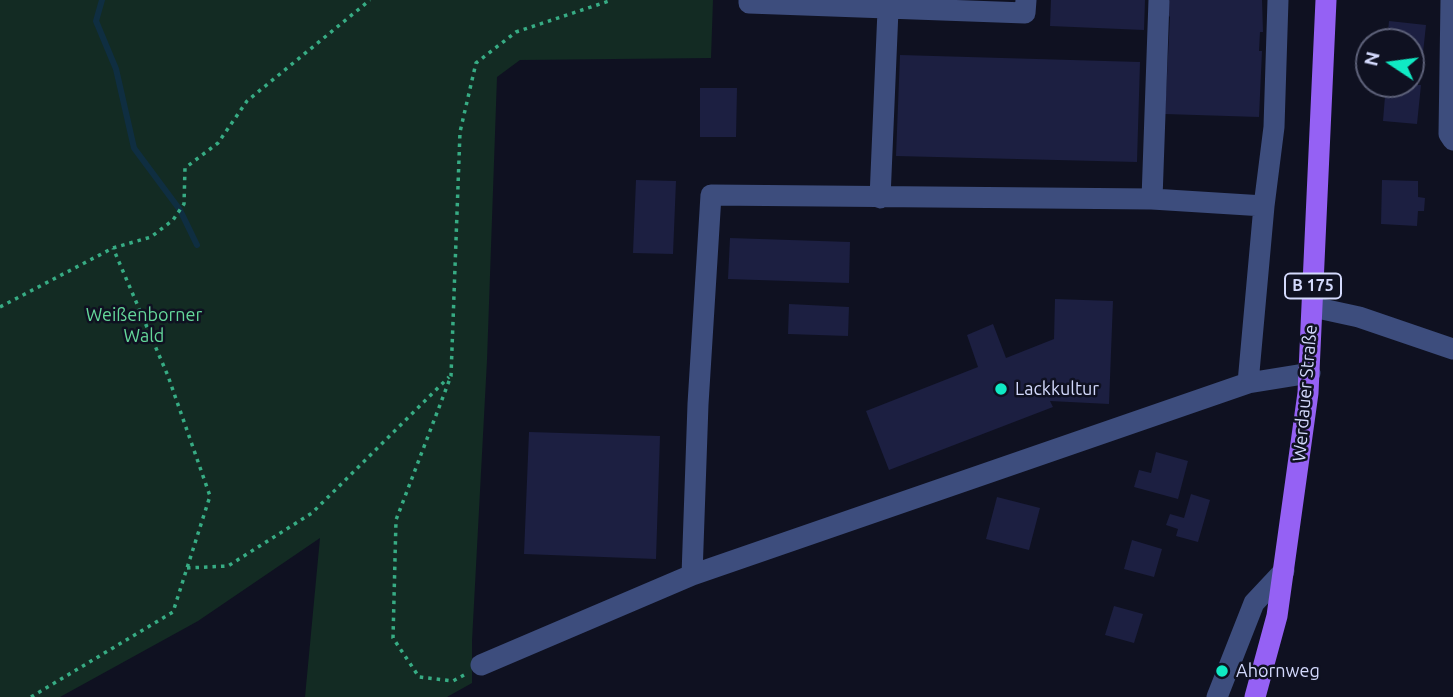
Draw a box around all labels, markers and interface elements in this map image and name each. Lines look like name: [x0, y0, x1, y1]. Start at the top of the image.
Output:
north arrow: [1355, 28, 1425, 98]
text: N: [1359, 49, 1384, 68]
road number: B 175: [1285, 274, 1341, 298]
park label: Weißenborner Wald: [86, 304, 202, 346]
street label: Werdauer Straße: [1288, 324, 1322, 462]
place label: Lackkultur: [1015, 378, 1099, 400]
marker: Lackkultur: [993, 381, 1009, 397]
place label: Ahornweg: [1236, 660, 1320, 682]
marker: Ahornweg: [1214, 663, 1230, 679]

